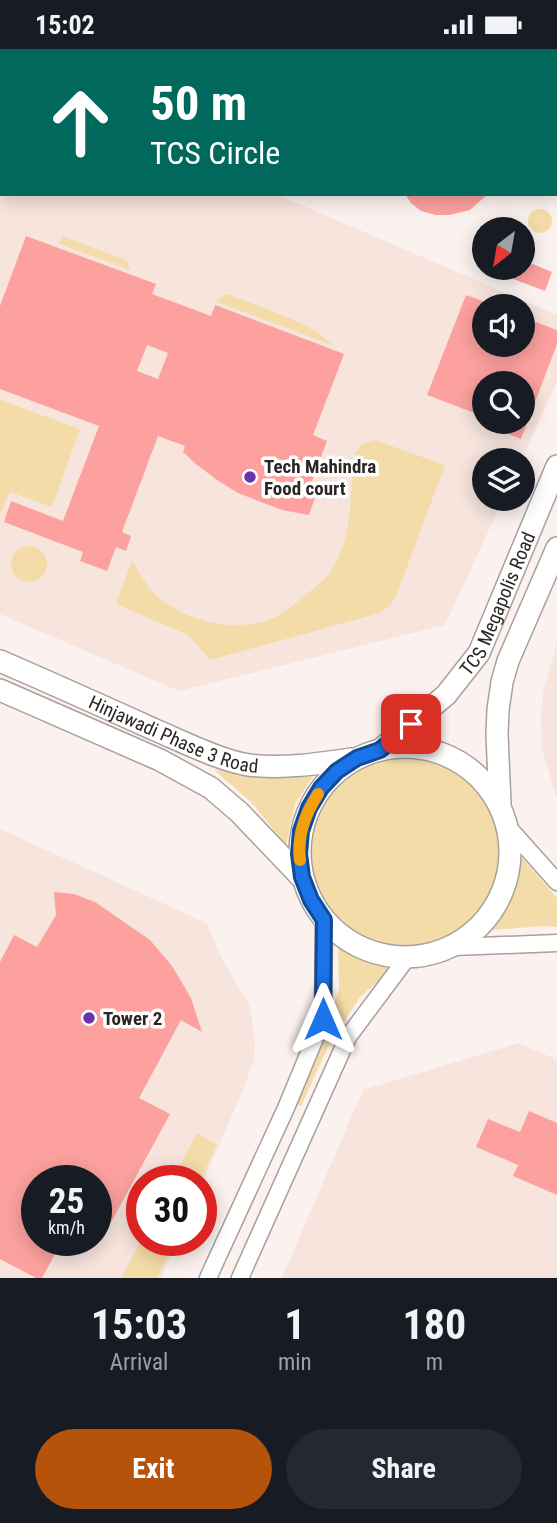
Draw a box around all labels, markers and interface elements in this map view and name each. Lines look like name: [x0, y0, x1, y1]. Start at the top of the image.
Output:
text: 15:02: [35, 10, 95, 40]
text: 50 m: [150, 75, 247, 132]
icon: ahead: [35, 77, 126, 168]
text: TCS Circle: [150, 134, 280, 172]
north arrow: [472, 217, 536, 280]
map controls: [472, 217, 535, 511]
button: sound: [472, 294, 535, 357]
button: search: [472, 371, 535, 434]
button: layers: [472, 448, 535, 511]
place label: Tech Mahindra Food court: [264, 455, 376, 500]
marker: Tech Mahindra Food court: [242, 469, 258, 485]
street label: TCS Megapolis Road: [455, 528, 540, 680]
street label: Hinjawadi Phase 3 Road: [85, 690, 259, 777]
pin: [381, 694, 441, 754]
icon: arrive: [392, 705, 430, 743]
position arrow: [286, 982, 360, 1056]
place label: Tower 2: [103, 1007, 162, 1030]
marker: Tower 2: [81, 1010, 97, 1026]
speed limit sign: 30: [126, 1165, 217, 1256]
text: 25: [49, 1181, 84, 1222]
text: km/h: [48, 1217, 85, 1238]
text: 15:03: [91, 1300, 187, 1349]
text: 1: [284, 1300, 305, 1349]
text: 180: [402, 1300, 466, 1349]
text: Arrival: [110, 1349, 168, 1376]
text: min: [278, 1349, 312, 1376]
text: m: [426, 1349, 443, 1376]
button: Exit: [35, 1429, 272, 1509]
button: Share: [286, 1429, 522, 1509]

